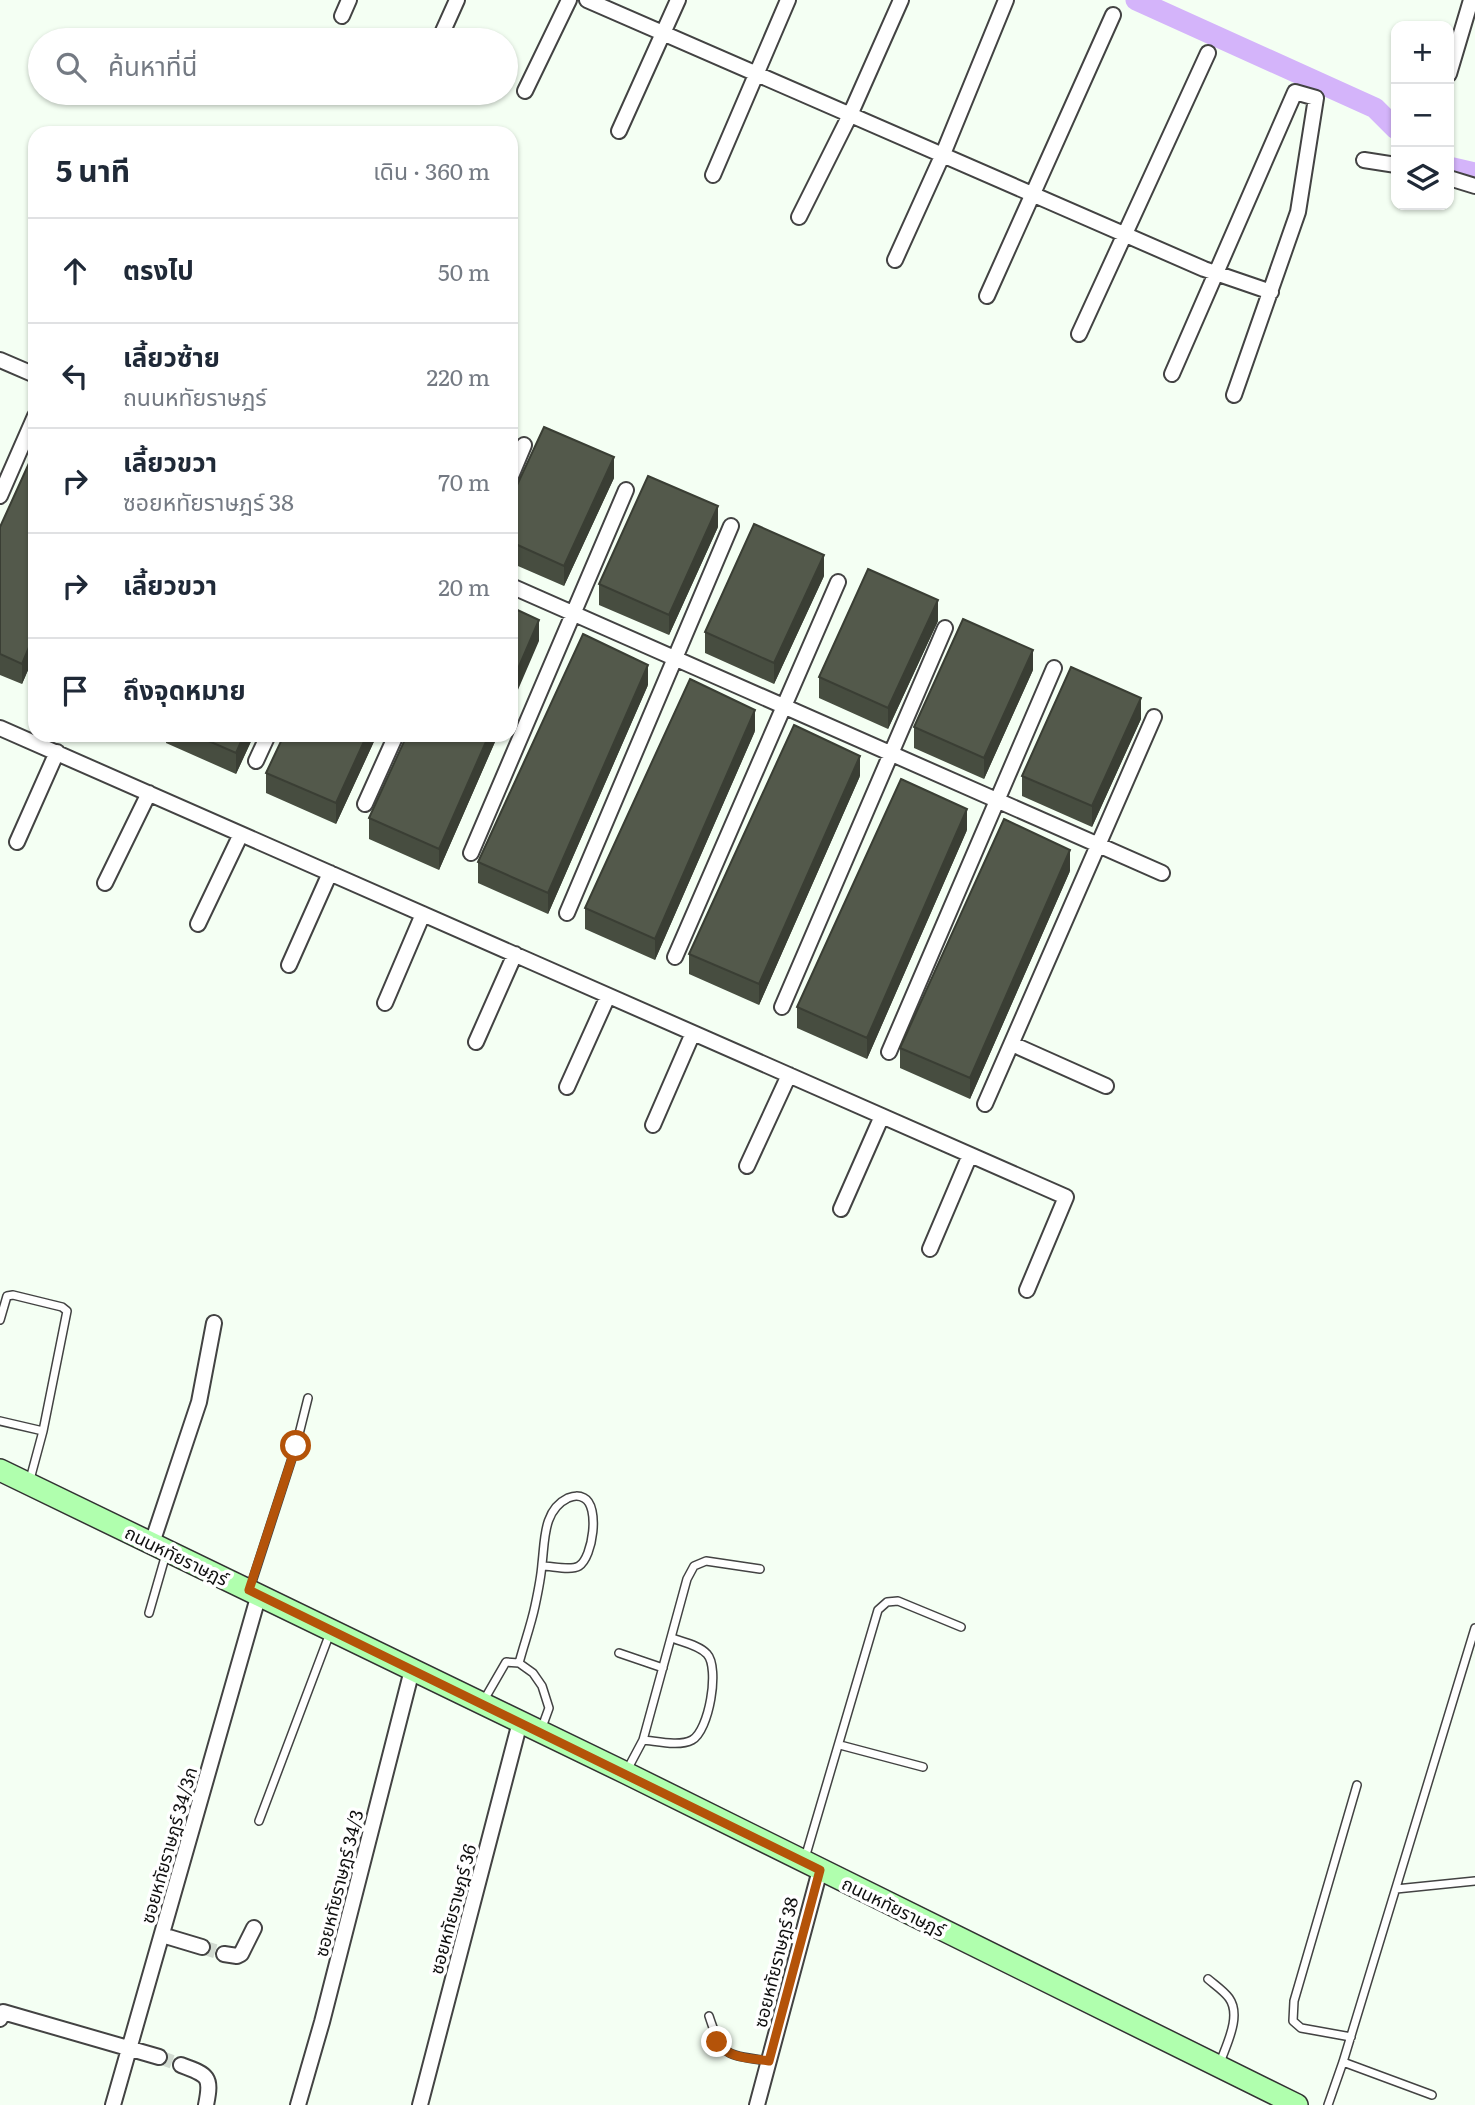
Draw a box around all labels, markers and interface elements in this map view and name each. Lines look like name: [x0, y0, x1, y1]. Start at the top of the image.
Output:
map controls: [1391, 21, 1454, 210]
button: +: [1391, 21, 1454, 84]
search box: [28, 28, 518, 105]
text: ค้นหาที่นี่: [108, 45, 198, 84]
icon: search: [52, 48, 90, 86]
button: −: [1391, 84, 1454, 147]
text: 5 นาที: [56, 147, 130, 191]
button: layers: [1391, 147, 1454, 210]
text: เดิน · 360 m: [373, 153, 490, 187]
text: ตรงไป: [123, 249, 194, 288]
icon: ahead: [56, 252, 94, 290]
text: 50 m: [438, 254, 490, 288]
text: เลี้ยวซ้าย: [123, 336, 220, 375]
icon: left: [56, 357, 94, 395]
text: 220 m: [426, 359, 490, 393]
text: ถนนหทัยราษฎร์: [123, 379, 267, 413]
text: เลี้ยวขวา: [123, 441, 217, 480]
icon: right: [56, 462, 94, 500]
text: 70 m: [438, 464, 490, 498]
text: ซอยหทัยราษฎร์ 38: [123, 484, 294, 518]
text: เลี้ยวขวา: [123, 564, 217, 603]
icon: right: [56, 567, 94, 605]
text: 20 m: [438, 569, 490, 603]
text: ถึงจุดหมาย: [123, 669, 246, 708]
icon: arrive: [56, 672, 94, 710]
route start: [280, 1430, 311, 1461]
street label: ถนนหทัยราษฎร์: [121, 1518, 234, 1592]
street label: ซอยหทัยราษฎร์ 34/3ก: [133, 1764, 203, 1926]
street label: ซอยหทัยราษฎร์ 34/3: [307, 1807, 369, 1959]
street label: ซอยหทัยราษฎร์ 36: [422, 1841, 482, 1977]
street label: ถนนหทัยราษฎร์: [838, 1869, 951, 1943]
street label: ซอยหทัยราษฎร์ 38: [746, 1894, 804, 2030]
route end: [701, 2026, 732, 2057]

